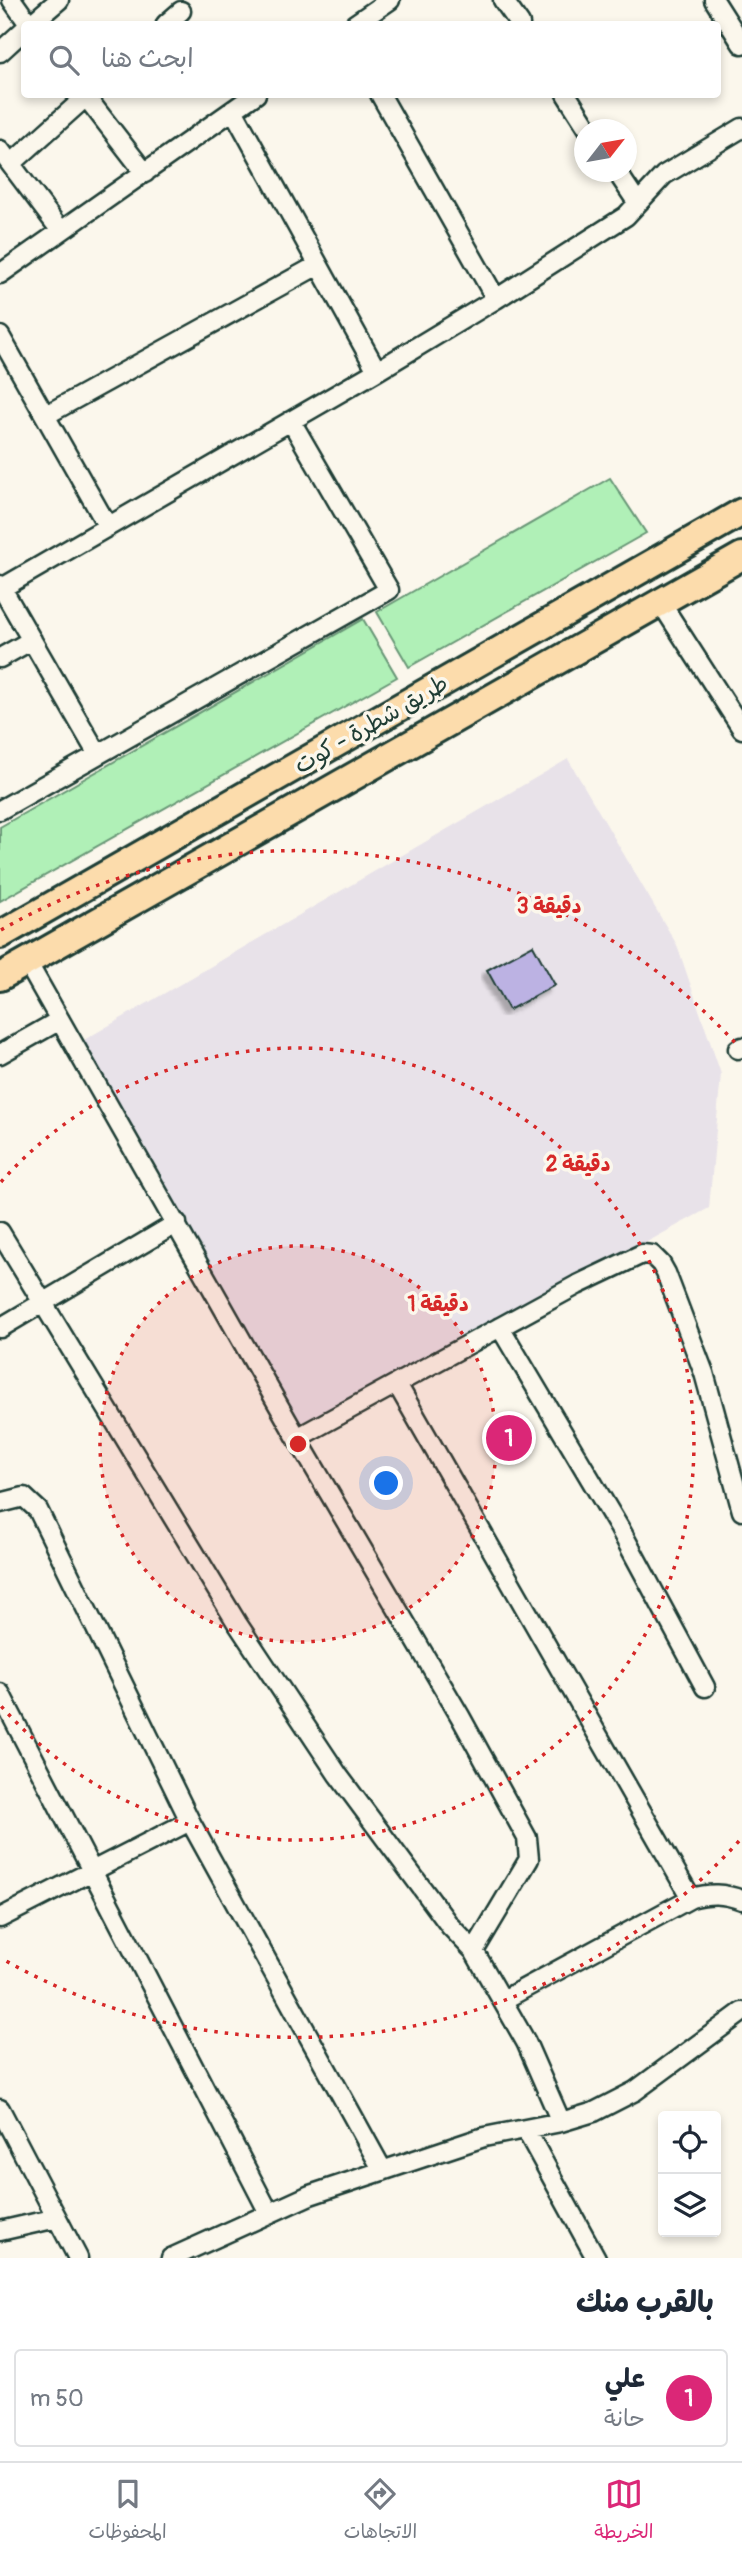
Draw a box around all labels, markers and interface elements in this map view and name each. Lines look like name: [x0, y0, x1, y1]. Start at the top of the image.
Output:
search box: [21, 21, 721, 98]
icon: search: [45, 41, 83, 79]
text: ابحث هنا: [101, 43, 194, 75]
north arrow: [574, 119, 637, 182]
street label: طريق شطرة - كوت: [289, 669, 454, 781]
text: 3 دقيقة: [517, 893, 581, 920]
text: 2 دقيقة: [546, 1151, 610, 1178]
text: 1 دقيقة: [407, 1291, 469, 1318]
pin: 1: [486, 1412, 532, 1464]
centre of rings: [286, 1432, 310, 1456]
your location: [369, 1466, 403, 1500]
map controls: [658, 2111, 721, 2237]
button: locate: [658, 2111, 721, 2174]
button: layers: [658, 2174, 721, 2237]
text: بالقرب منك: [576, 2284, 714, 2321]
text: علي: [605, 2363, 645, 2395]
text: 50 m: [30, 2384, 84, 2413]
text: 1: [685, 2384, 694, 2413]
text: حانة: [604, 2404, 645, 2433]
tab: المحفوظات: [89, 2475, 167, 2548]
tab: الاتجاهات: [344, 2475, 417, 2548]
tab: الخريطة: [594, 2475, 653, 2548]

